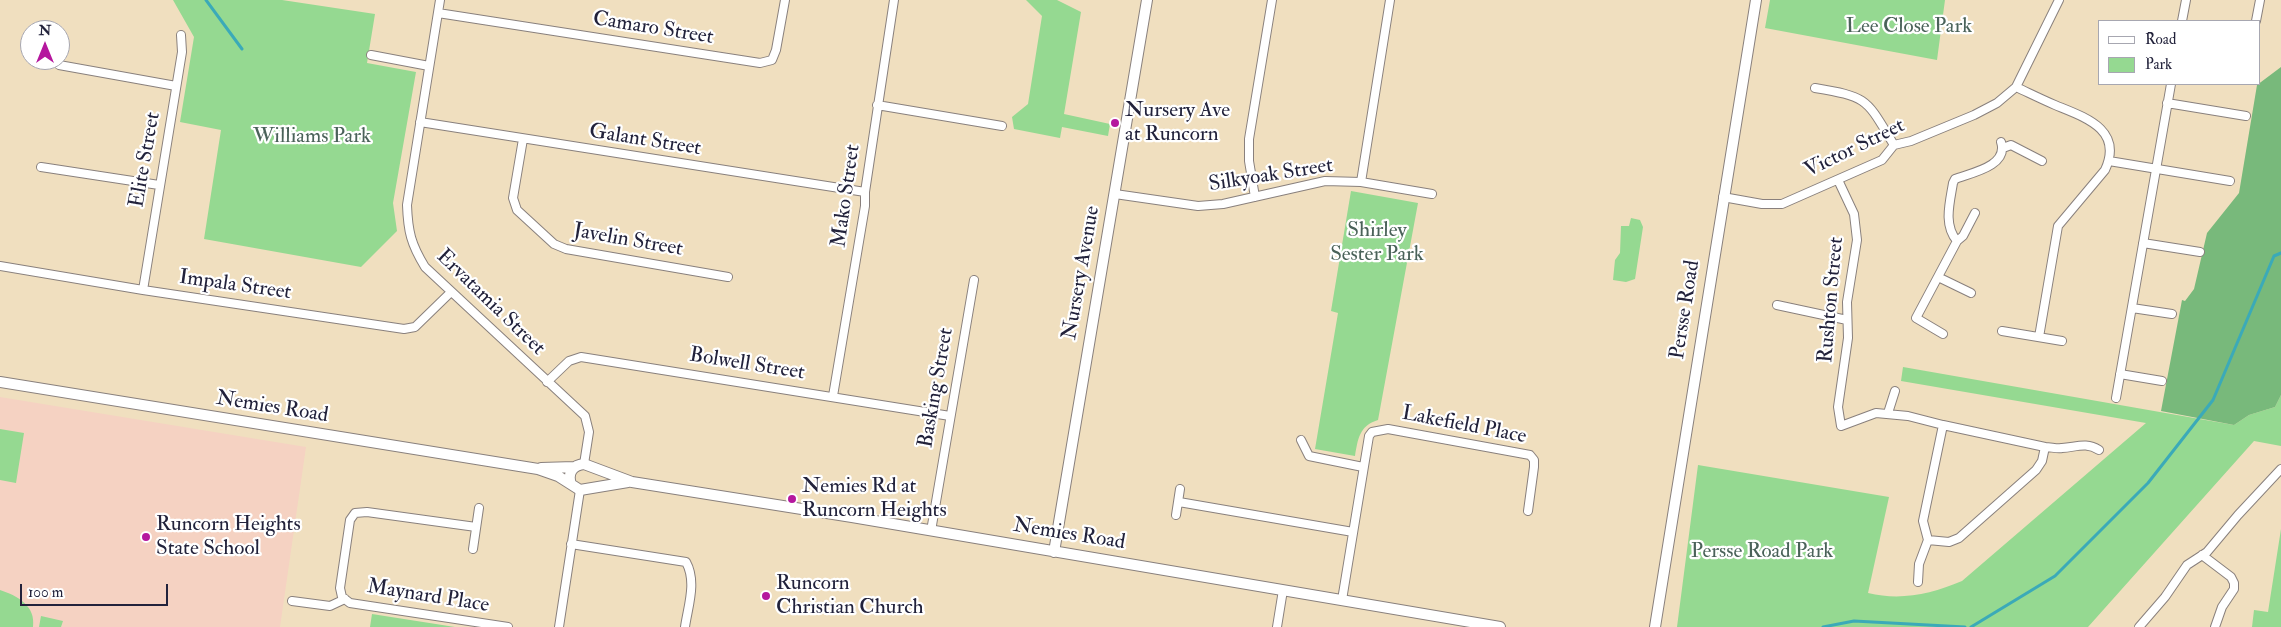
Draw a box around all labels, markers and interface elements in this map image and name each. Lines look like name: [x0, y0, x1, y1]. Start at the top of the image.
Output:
street label: Camaro Street: [591, 7, 715, 51]
park label: Lee Close Park: [1846, 14, 1972, 40]
north arrow: [20, 20, 70, 70]
legend: [2098, 20, 2261, 85]
text: N: [39, 22, 51, 39]
text: Road: [2145, 30, 2176, 49]
text: Park: [2145, 55, 2172, 74]
place label: Nursery Ave at Runcorn: [1125, 98, 1230, 148]
street label: Elite Street: [125, 110, 167, 210]
street label: Victor Street: [1801, 114, 1909, 184]
marker: Nursery Ave at Runcorn: [1109, 117, 1121, 129]
street label: Galant Street: [587, 120, 703, 162]
park label: Williams Park: [253, 124, 371, 150]
street label: Mako Street: [827, 143, 867, 249]
street label: Silkyoak Street: [1207, 154, 1335, 198]
street label: Nursery Avenue: [1058, 204, 1106, 342]
park label: Shirley Sester Park: [1330, 218, 1424, 268]
street label: Javelin Street: [571, 219, 685, 263]
street label: Rushton Street: [1814, 236, 1850, 364]
street label: Ervatamia Street: [430, 245, 550, 361]
street label: Persse Road: [1666, 259, 1706, 361]
street label: Impala Street: [177, 266, 293, 306]
street label: Basking Street: [914, 326, 960, 450]
street label: Bolwell Street: [688, 343, 806, 387]
street label: Nemies Road: [214, 387, 330, 429]
street label: Lakefield Place: [1400, 402, 1528, 450]
place label: Nemies Rd at Runcorn Heights: [802, 474, 947, 524]
marker: Nemies Rd at Runcorn Heights: [786, 493, 798, 505]
place label: Runcorn Heights State School: [156, 512, 301, 562]
street label: Nemies Road: [1011, 514, 1127, 556]
marker: Runcorn Heights State School: [140, 531, 152, 543]
park label: Persse Road Park: [1691, 539, 1833, 565]
place label: Runcorn Christian Church: [776, 571, 924, 621]
scale bar: [22, 574, 170, 606]
street label: Maynard Place: [365, 575, 491, 619]
text: 100 m: [28, 583, 63, 602]
marker: Runcorn Christian Church: [760, 590, 772, 602]

